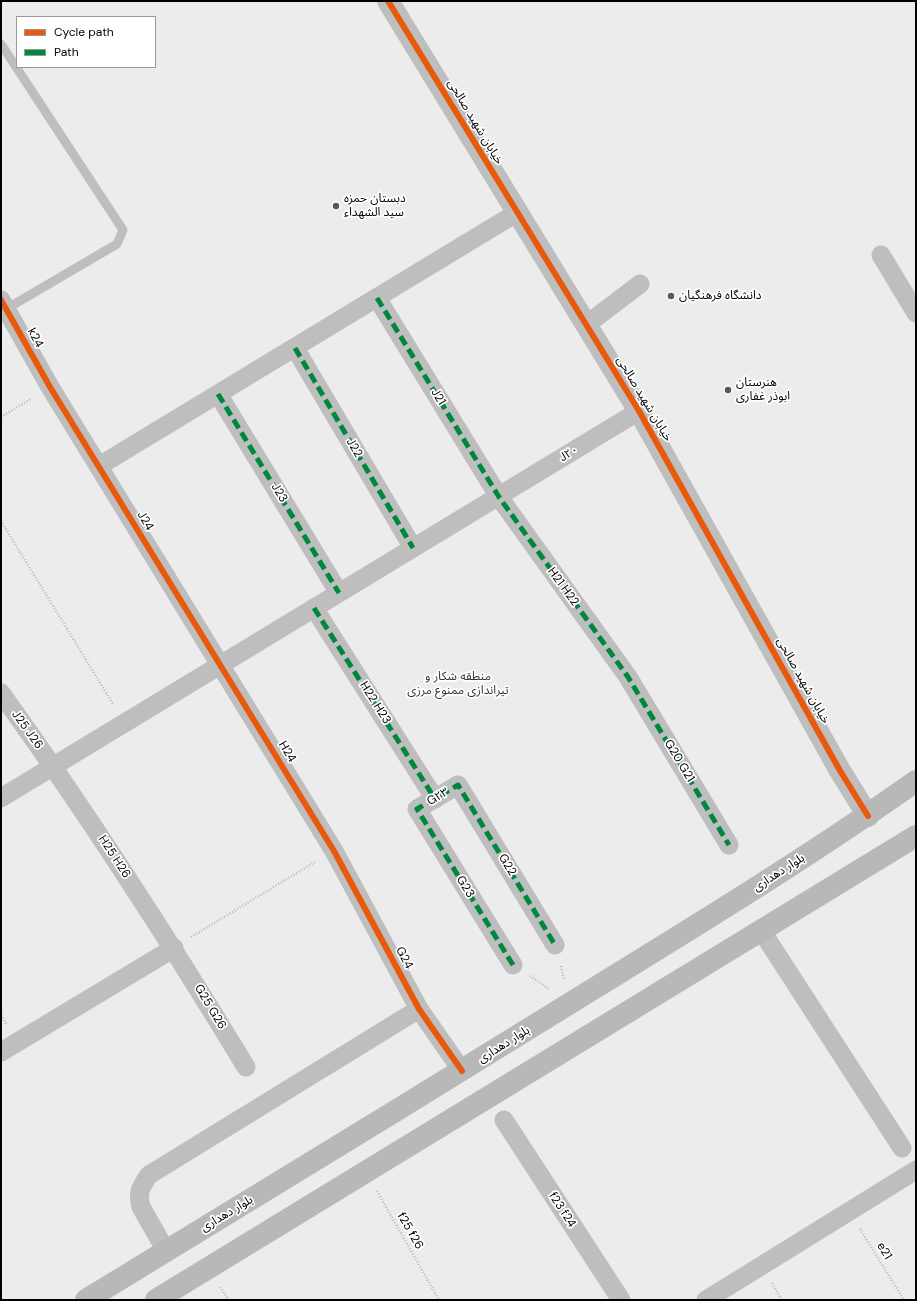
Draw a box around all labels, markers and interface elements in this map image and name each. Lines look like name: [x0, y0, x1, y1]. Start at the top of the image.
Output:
legend: [16, 16, 156, 68]
text: Cycle path: [54, 24, 114, 40]
text: Path: [54, 44, 79, 60]
street label: خیابان شهید صالحی: [444, 77, 506, 167]
place label: دبستان حمزه سید الشهداء: [344, 192, 406, 220]
marker: دبستان حمزه سید الشهداء: [331, 201, 341, 211]
place label: دانشگاه فرهنگیان: [679, 289, 762, 303]
marker: دانشگاه فرهنگیان: [666, 291, 676, 301]
street label: k24: [24, 326, 46, 350]
street label: خیابان شهید صالحی: [613, 354, 675, 444]
place label: هنرستان ابوذر غفاری: [736, 376, 790, 404]
marker: هنرستان ابوذر غفاری: [723, 385, 733, 395]
street label: J21: [428, 386, 448, 408]
street label: J22: [343, 436, 365, 460]
street label: J۲۰: [557, 443, 581, 465]
street label: J23: [268, 481, 290, 505]
street label: J24: [134, 509, 156, 533]
street label: H21 H22: [544, 565, 582, 609]
street label: خیابان شهید صالحی: [773, 635, 833, 727]
park label: منطقه شکار و تیراندازی ممنوع مرزی: [407, 670, 509, 698]
street label: H22 H23: [356, 679, 394, 727]
street label: J25 J26: [8, 708, 46, 752]
street label: G20 G21: [661, 737, 697, 785]
street label: H24: [275, 739, 299, 765]
street label: G۲۳: [425, 785, 451, 809]
street label: H25 H26: [95, 833, 133, 881]
street label: G22: [495, 851, 519, 879]
street label: بلوار دهداری: [751, 851, 807, 895]
street label: G23: [453, 873, 477, 901]
street label: G24: [392, 944, 416, 972]
street label: G25 G26: [191, 982, 229, 1032]
street label: بلوار دهداری: [475, 1023, 533, 1067]
street label: f23 f24: [545, 1190, 579, 1230]
street label: بلوار دهداری: [198, 1193, 256, 1235]
street label: f25 f26: [394, 1210, 426, 1252]
street label: e21: [873, 1240, 895, 1262]

